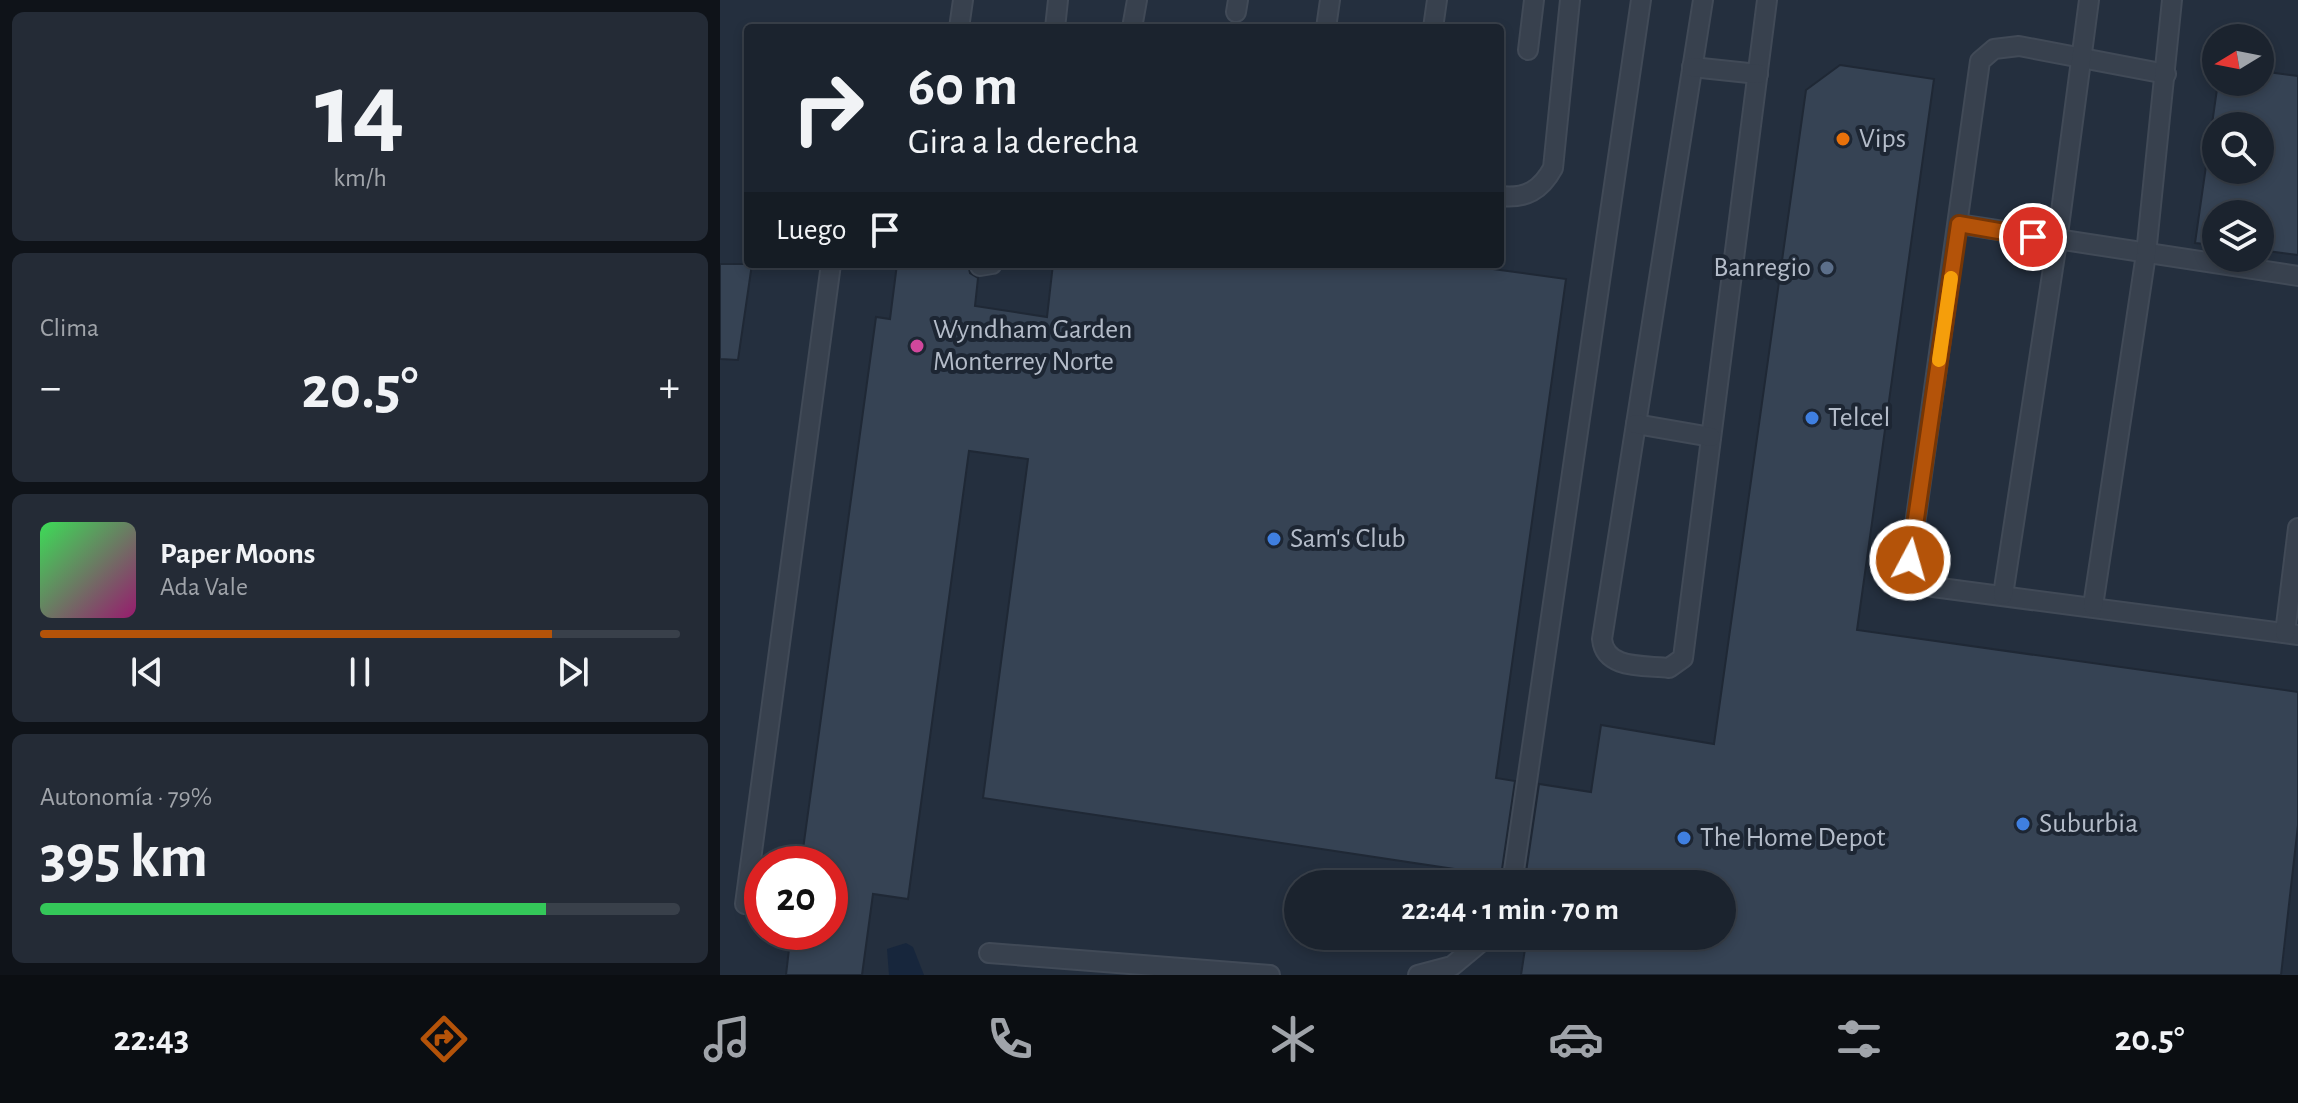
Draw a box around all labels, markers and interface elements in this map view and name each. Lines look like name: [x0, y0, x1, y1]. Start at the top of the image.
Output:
north arrow: [2202, 24, 2274, 96]
map controls: [2202, 24, 2274, 272]
icon: right: [776, 56, 880, 160]
text: 14: [315, 59, 405, 163]
text: 60 m: [908, 59, 1018, 115]
button: search: [2202, 112, 2274, 184]
text: Gira a la derecha: [908, 124, 1139, 160]
place label: Vips: [1859, 125, 1906, 153]
marker: Vips: [1834, 130, 1852, 148]
text: km/h: [333, 165, 387, 191]
button: layers: [2202, 200, 2274, 272]
pin: [1999, 203, 2067, 271]
icon: arrive: [863, 208, 907, 252]
text: Luego: [776, 215, 847, 245]
icon: arrive: [2011, 215, 2055, 259]
place label: Banregio: [1713, 254, 1811, 282]
marker: Banregio: [1818, 259, 1836, 277]
text: Clima: [40, 315, 99, 341]
place label: Wyndham Garden Monterrey Norte: [933, 316, 1133, 376]
marker: Wyndham Garden Monterrey Norte: [908, 337, 926, 355]
text: 20.5°: [302, 359, 418, 419]
text: −: [40, 366, 61, 410]
text: +: [659, 366, 680, 410]
place label: Telcel: [1828, 404, 1890, 432]
marker: Telcel: [1803, 409, 1821, 427]
position arrow: [1868, 518, 1952, 602]
place label: Sam's Club: [1290, 525, 1406, 553]
marker: Sam's Club: [1265, 530, 1283, 548]
text: Paper Moons: [160, 539, 315, 569]
text: Ada Vale: [160, 574, 248, 600]
icon: previous: [125, 650, 169, 694]
icon: pause: [338, 650, 382, 694]
icon: next: [551, 650, 595, 694]
text: Autonomía · 79%: [40, 784, 212, 810]
place label: Suburbia: [2039, 810, 2138, 838]
marker: Suburbia: [2014, 815, 2032, 833]
place label: The Home Depot: [1700, 824, 1886, 852]
text: 395 km: [40, 828, 208, 888]
marker: The Home Depot: [1675, 829, 1693, 847]
speed limit sign: 20: [744, 846, 848, 950]
text: 22:44 · 1 min · 70 m: [1401, 895, 1619, 925]
icon: directions: [416, 1011, 472, 1067]
icon: music: [699, 1011, 755, 1067]
icon: phone: [982, 1011, 1038, 1067]
icon: climate: [1265, 1011, 1321, 1067]
icon: car: [1548, 1011, 1604, 1067]
icon: filters: [1831, 1011, 1887, 1067]
text: 22:43: [114, 1021, 189, 1057]
text: 20.5°: [2114, 1021, 2184, 1057]

